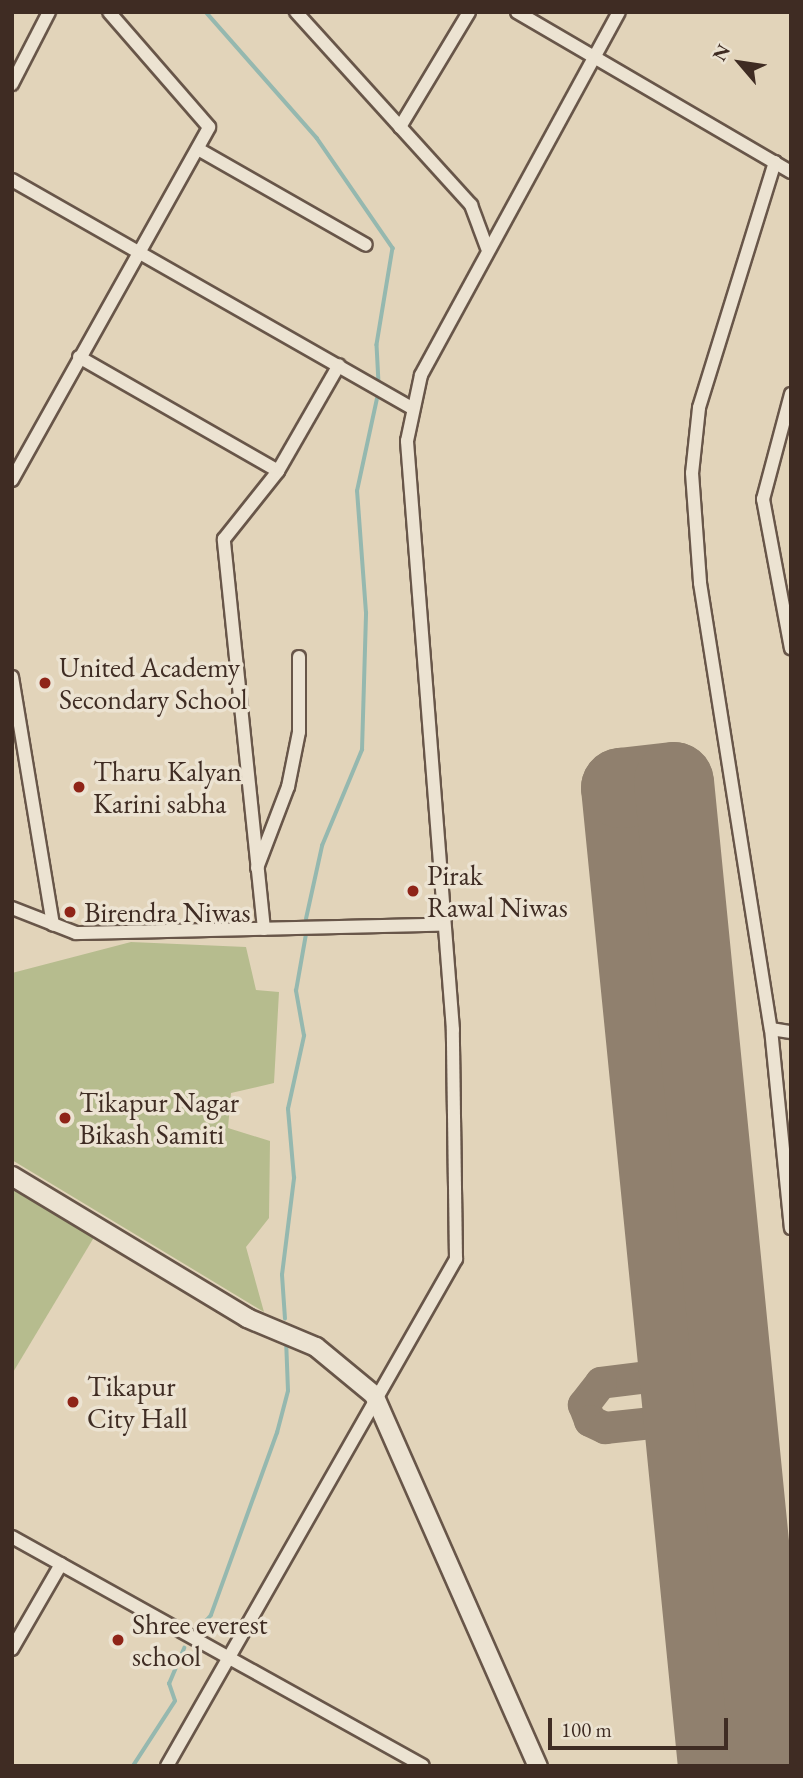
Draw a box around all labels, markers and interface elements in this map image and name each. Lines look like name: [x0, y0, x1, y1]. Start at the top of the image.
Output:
north arrow: [705, 28, 775, 98]
text: N: [707, 40, 736, 65]
place label: United Academy Secondary School: [59, 650, 248, 716]
marker: United Academy Secondary School: [37, 675, 53, 691]
place label: Tharu Kalyan Karini sabha: [93, 754, 242, 820]
marker: Tharu Kalyan Karini sabha: [71, 779, 87, 795]
place label: Pirak Rawal Niwas: [427, 858, 568, 924]
marker: Pirak Rawal Niwas: [405, 883, 421, 899]
place label: Birendra Niwas: [84, 895, 251, 929]
marker: Birendra Niwas: [62, 904, 78, 920]
place label: Tikapur Nagar Bikash Samiti: [79, 1085, 239, 1151]
marker: Tikapur Nagar Bikash Samiti: [57, 1110, 73, 1126]
place label: Tikapur City Hall: [87, 1369, 188, 1435]
marker: Tikapur City Hall: [65, 1394, 81, 1410]
place label: Shree everest school: [132, 1607, 267, 1673]
marker: Shree everest school: [110, 1632, 126, 1648]
scale bar: [551, 1704, 731, 1748]
text: 100 m: [561, 1716, 612, 1743]

